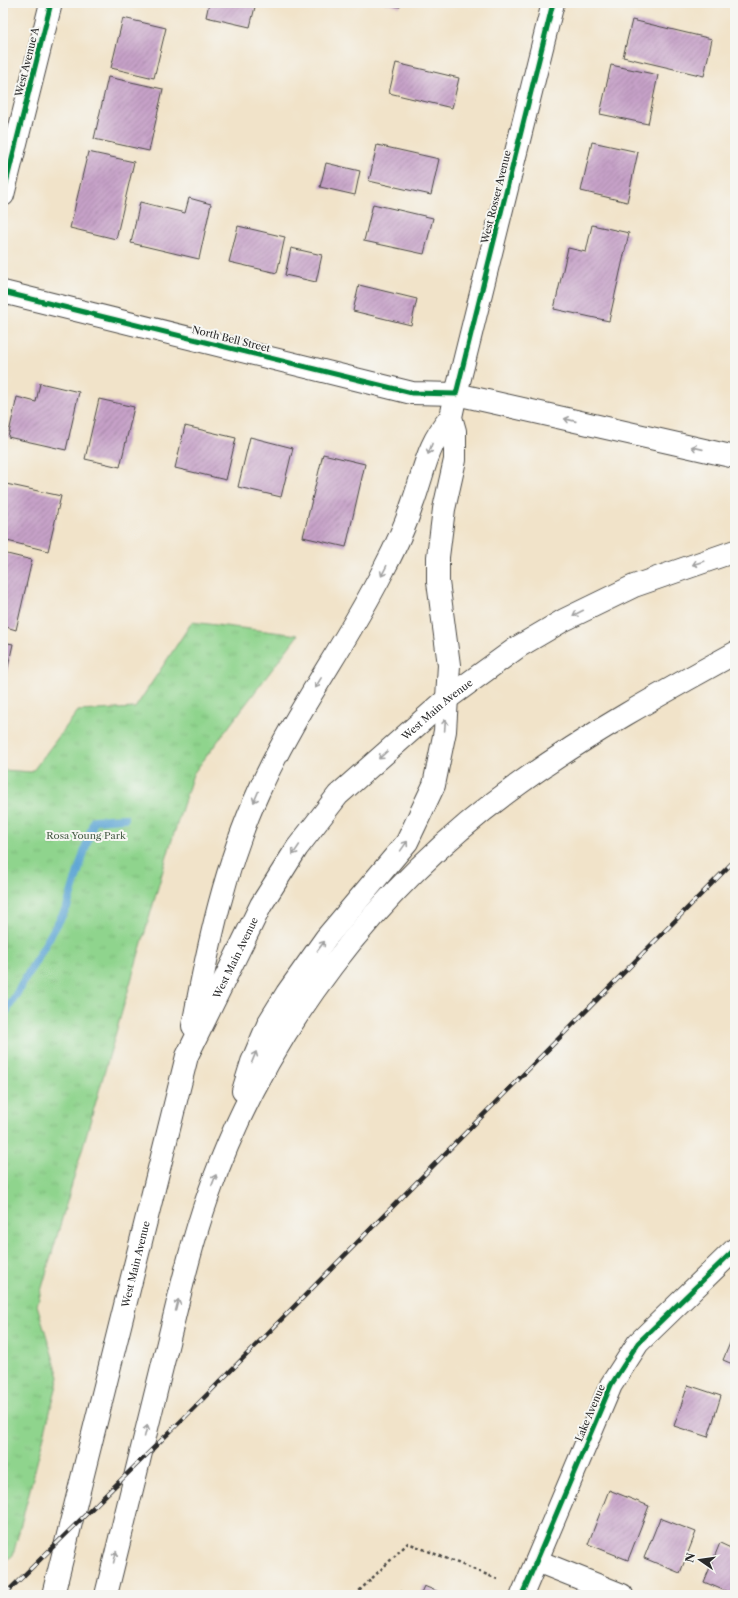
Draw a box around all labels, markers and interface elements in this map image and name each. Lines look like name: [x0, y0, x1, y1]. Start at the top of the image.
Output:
street label: West Avenue A: [12, 25, 42, 99]
street label: West Rosser Avenue: [478, 149, 514, 246]
street label: North Bell Street: [190, 323, 272, 355]
one-way arrow: [564, 415, 577, 423]
one-way arrow: [425, 443, 433, 455]
one-way arrow: [691, 444, 704, 452]
one-way arrow: [691, 560, 704, 567]
one-way arrow: [379, 564, 387, 576]
one-way arrow: [572, 610, 584, 617]
street label: West Main Avenue: [398, 676, 475, 743]
one-way arrow: [314, 677, 322, 689]
one-way arrow: [442, 719, 449, 732]
one-way arrow: [378, 750, 388, 759]
one-way arrow: [252, 791, 259, 803]
park label: Rosa Young Park: [46, 829, 127, 842]
one-way arrow: [400, 841, 408, 852]
one-way arrow: [291, 844, 299, 856]
street label: West Main Avenue: [209, 915, 261, 1001]
one-way arrow: [316, 941, 325, 952]
one-way arrow: [250, 1051, 258, 1063]
one-way arrow: [211, 1175, 219, 1187]
street label: West Main Avenue: [118, 1219, 152, 1310]
one-way arrow: [174, 1299, 182, 1312]
street label: Lake Avenue: [572, 1382, 608, 1443]
one-way arrow: [143, 1425, 151, 1438]
north arrow: [680, 1540, 720, 1580]
one-way arrow: [112, 1551, 119, 1564]
text: N: [682, 1551, 698, 1564]

